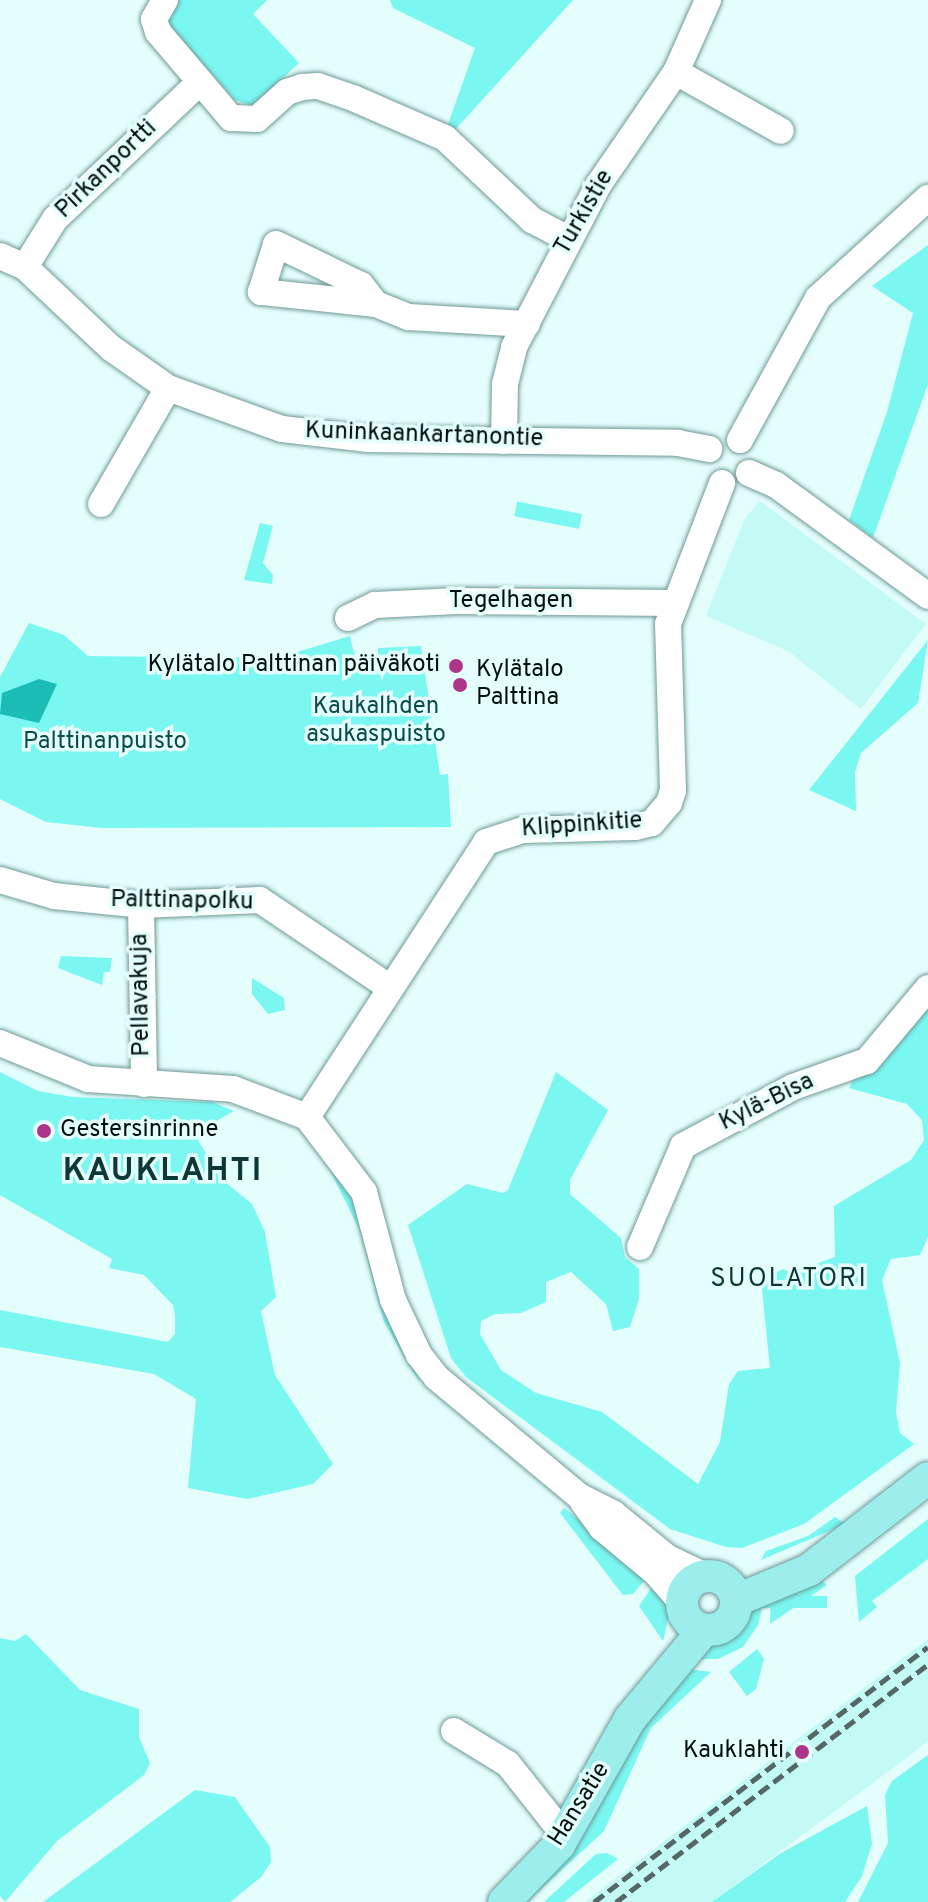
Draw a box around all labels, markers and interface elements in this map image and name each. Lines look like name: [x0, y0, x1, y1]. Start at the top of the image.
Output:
street label: Pirkanportti: [50, 115, 164, 225]
street label: Turkistie: [549, 165, 621, 261]
street label: Kuninkaankartanontie: [304, 417, 544, 455]
street label: Tegelhagen: [449, 588, 573, 616]
place label: Kylätalo Palttinan päiväkoti: [147, 652, 440, 680]
marker: Kylätalo Palttinan päiväkoti: [447, 657, 465, 675]
place label: Kylätalo Palttina: [476, 657, 564, 713]
marker: Kylätalo Palttina: [451, 676, 469, 694]
park label: Kaukalhden asukaspuisto: [306, 694, 446, 750]
park label: Palttinanpuisto: [23, 729, 187, 757]
street label: Klippinkitie: [521, 807, 643, 845]
street label: Palttinapolku: [110, 886, 254, 918]
street label: Pellavakuja: [127, 933, 157, 1057]
street label: Kylä-Bisa: [715, 1068, 819, 1138]
place label: Gestersinrinne: [60, 1117, 218, 1145]
marker: Gestersinrinne: [35, 1122, 53, 1140]
district label: KAUKLAHTI: [63, 1153, 263, 1191]
district label: SUOLATORI: [710, 1264, 868, 1296]
place label: Kauklahti: [683, 1738, 784, 1766]
marker: Kauklahti: [791, 1741, 813, 1763]
street label: Hansatie: [543, 1758, 617, 1852]

